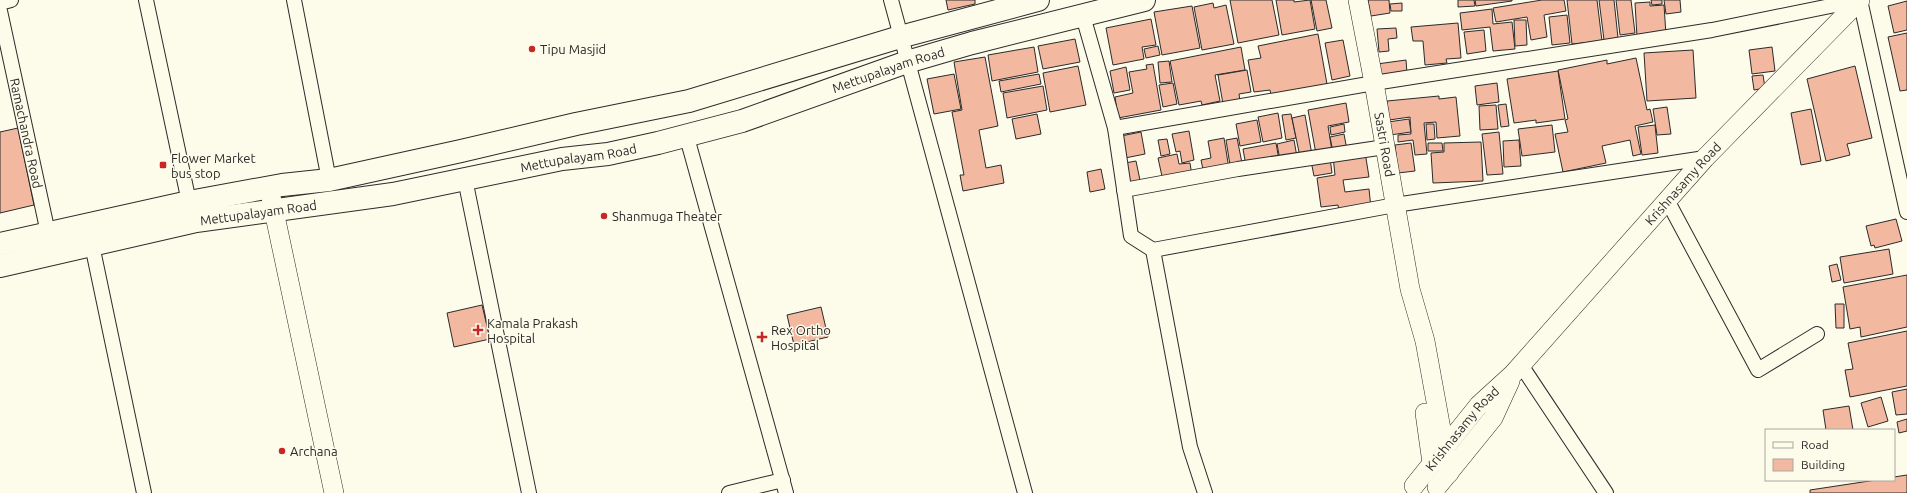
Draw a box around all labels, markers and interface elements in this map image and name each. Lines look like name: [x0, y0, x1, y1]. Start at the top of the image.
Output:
place label: Tipu Masjid: [540, 42, 606, 56]
marker: Tipu Masjid: [527, 44, 537, 54]
street label: Mettupalayam Road: [830, 44, 946, 95]
street label: Ramachandra Road: [8, 77, 45, 190]
street label: Sastri Road: [1372, 111, 1397, 178]
street label: Krishnasamy Road: [1642, 139, 1723, 228]
street label: Mettupalayam Road: [519, 141, 638, 174]
place label: Flower Market bus stop: [171, 151, 256, 180]
marker: Flower Market bus stop: [158, 160, 168, 170]
street label: Mettupalayam Road: [199, 198, 318, 227]
place label: Shanmuga Theater: [612, 209, 722, 223]
marker: Shanmuga Theater: [599, 211, 609, 221]
place label: Kamala Prakash Hospital: [487, 316, 578, 345]
place label: Rex Ortho Hospital: [771, 323, 831, 352]
marker: Kamala Prakash Hospital: [472, 324, 484, 336]
marker: Rex Ortho Hospital: [756, 331, 768, 343]
street label: Krishnasamy Road: [1422, 384, 1502, 473]
legend: [1765, 429, 1895, 481]
text: Road: [1801, 438, 1829, 451]
place label: Archana: [290, 444, 338, 458]
marker: Archana: [277, 446, 287, 456]
text: Building: [1801, 458, 1845, 471]

